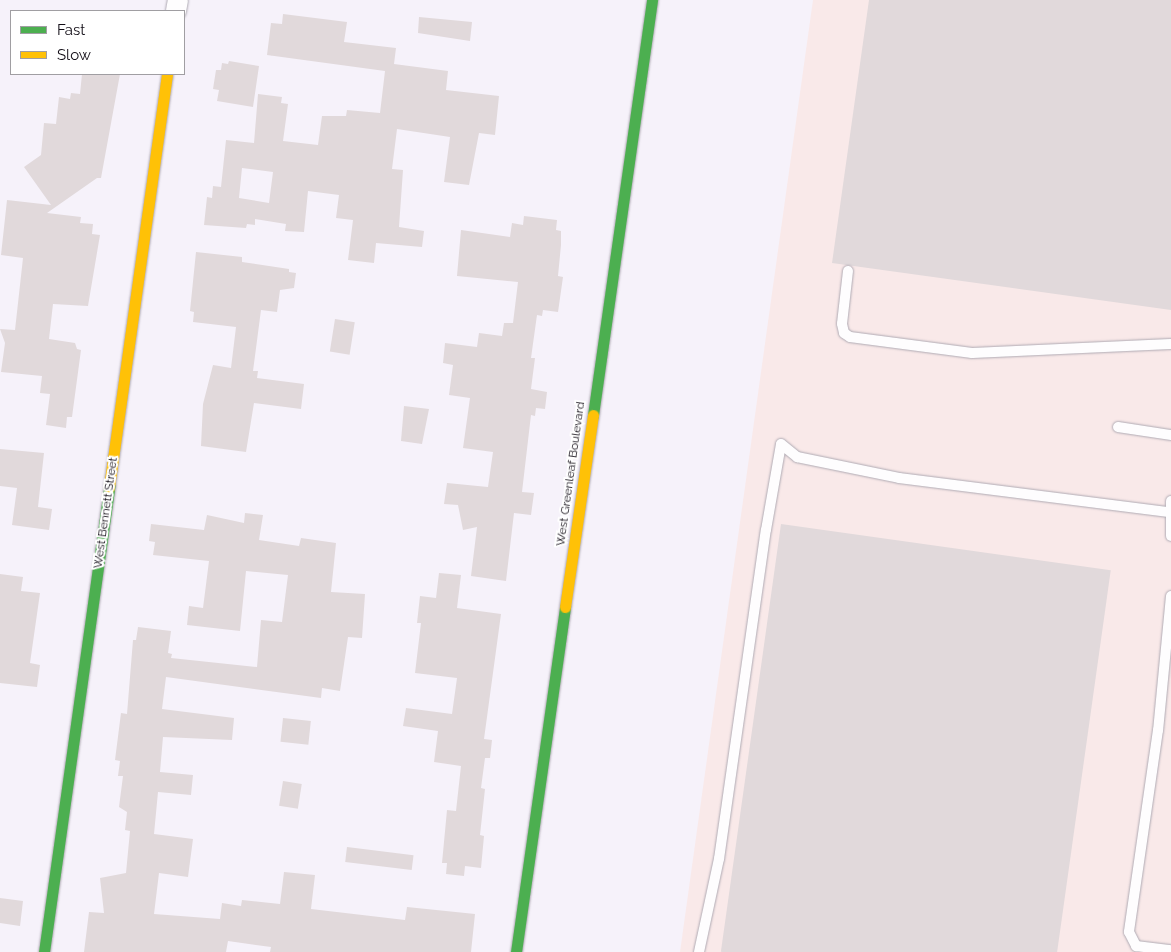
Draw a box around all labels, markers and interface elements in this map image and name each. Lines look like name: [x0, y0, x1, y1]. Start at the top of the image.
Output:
legend: [10, 10, 185, 75]
text: Fast: [57, 21, 85, 39]
text: Slow: [57, 46, 91, 64]
street label: West Greenleaf Boulevard: [554, 401, 588, 547]
street label: West Bennett Street: [91, 457, 121, 569]

